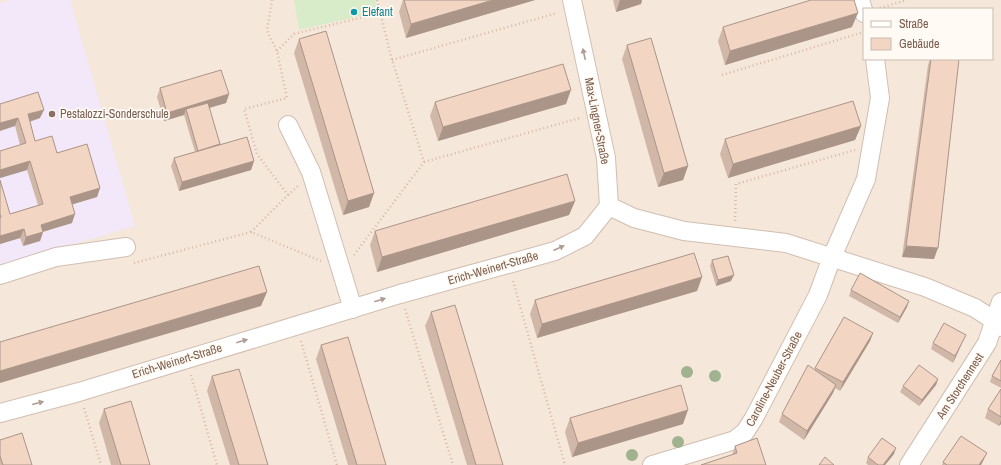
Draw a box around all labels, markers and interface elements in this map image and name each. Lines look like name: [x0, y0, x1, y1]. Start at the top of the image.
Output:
place label: Elefant: [362, 4, 393, 20]
marker: Elefant: [349, 7, 359, 17]
legend: [863, 8, 993, 60]
text: Straße: [899, 16, 929, 32]
text: Gebäude: [899, 36, 940, 52]
one-way arrow: [580, 48, 586, 60]
street label: Max-Lingner-Straße: [581, 76, 613, 166]
place label: Pestalozzi-Sonderschule: [60, 106, 169, 122]
marker: Pestalozzi-Sonderschule: [47, 109, 57, 119]
one-way arrow: [553, 245, 565, 252]
street label: Erich-Weinert-Straße: [446, 247, 540, 289]
one-way arrow: [375, 297, 387, 303]
street label: Caroline-Neuber-Straße: [742, 329, 806, 429]
one-way arrow: [237, 338, 249, 344]
street label: Erich-Weinert-Straße: [130, 340, 224, 382]
street label: Am Storchennest: [932, 350, 987, 423]
one-way arrow: [32, 400, 44, 406]

